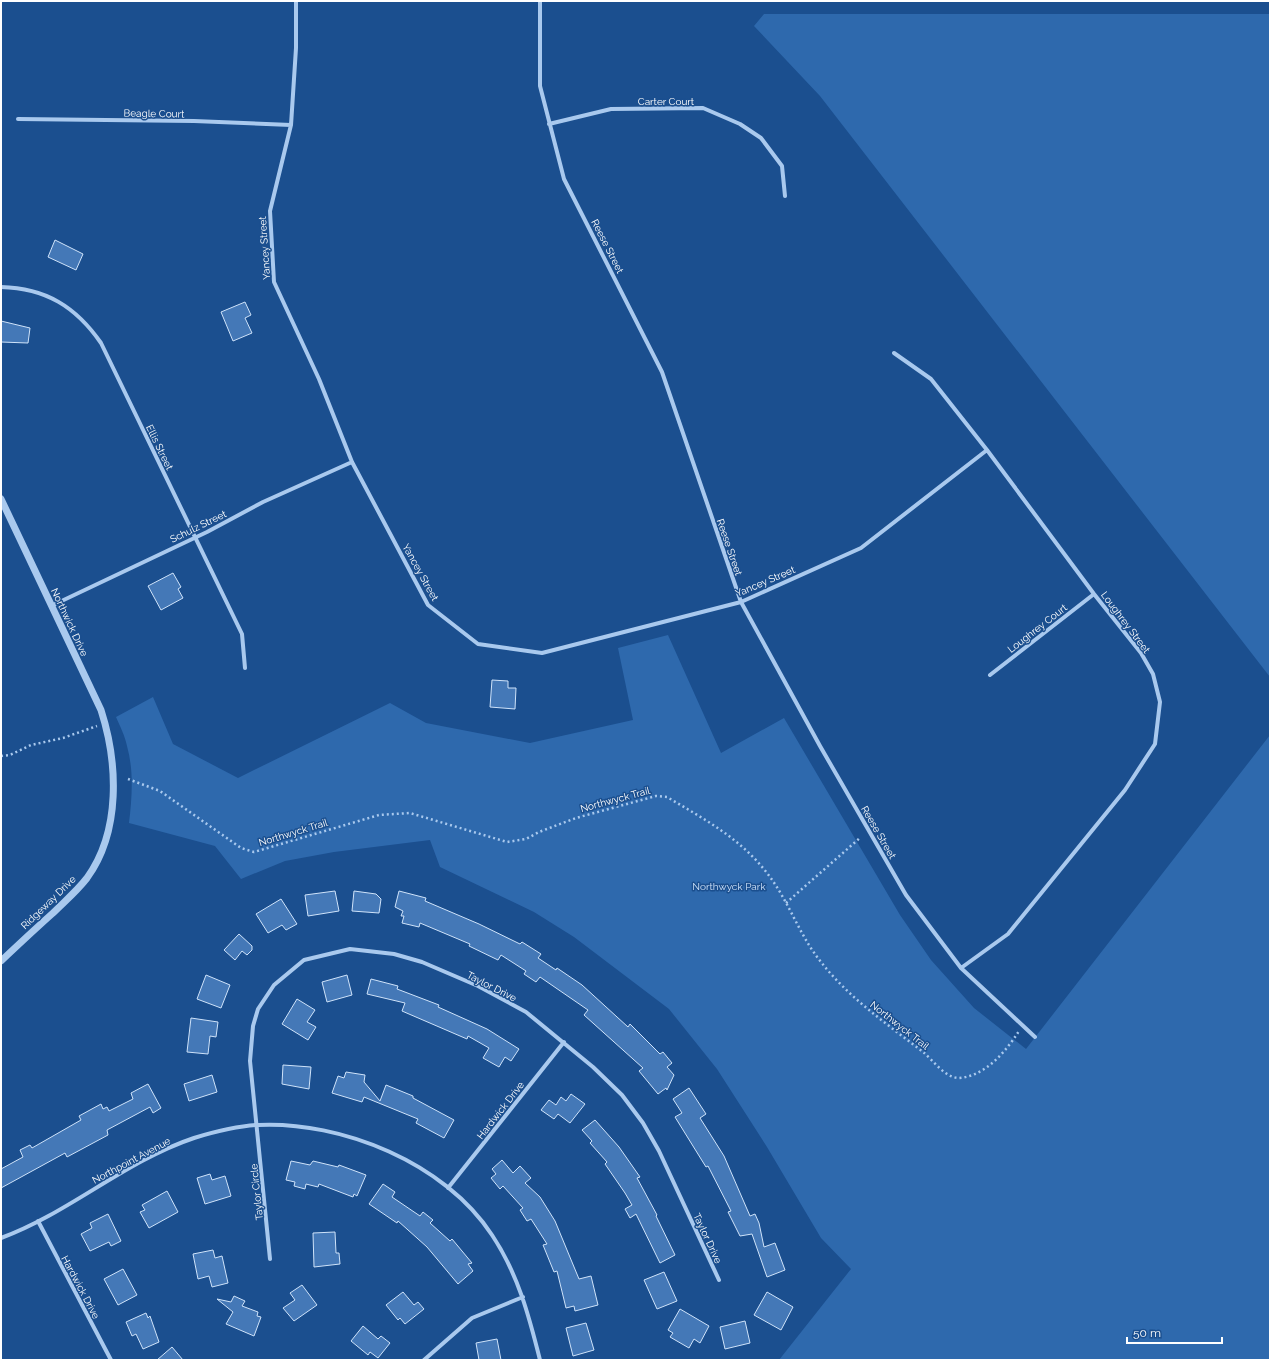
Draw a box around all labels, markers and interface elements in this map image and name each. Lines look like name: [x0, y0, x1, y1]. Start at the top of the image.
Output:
street label: Carter Court: [638, 96, 695, 107]
street label: Beagle Court: [123, 107, 185, 120]
street label: Yancey Street: [257, 215, 272, 280]
street label: Reese Street: [589, 217, 626, 276]
street label: Ellis Street: [144, 423, 175, 472]
street label: Schulz Street: [168, 508, 229, 545]
street label: Reese Street: [715, 517, 745, 577]
street label: Yancey Street: [400, 542, 441, 603]
street label: Yancey Street: [734, 564, 797, 599]
street label: Northwick Drive: [49, 587, 90, 658]
street label: Loughrey Street: [1099, 589, 1153, 656]
street label: Loughrey Court: [1006, 602, 1070, 655]
street label: Northwyck Trail: [579, 785, 651, 814]
street label: Reese Street: [859, 804, 898, 861]
street label: Northwyck Trail: [257, 817, 329, 848]
street label: Ridgeway Drive: [19, 873, 78, 931]
park label: Northwyck Park: [692, 881, 766, 892]
street label: Taylor Drive: [465, 969, 518, 1004]
street label: Northwyck Trail: [868, 999, 932, 1052]
street label: Hardwick Drive: [475, 1079, 526, 1141]
street label: Northpoint Avenue: [90, 1135, 172, 1186]
street label: Taylor Circle: [248, 1163, 265, 1221]
street label: Taylor Drive: [691, 1211, 724, 1265]
street label: Hardwick Drive: [59, 1254, 102, 1321]
scale bar: [1127, 1319, 1222, 1345]
text: 50 m: [1133, 1326, 1161, 1340]

